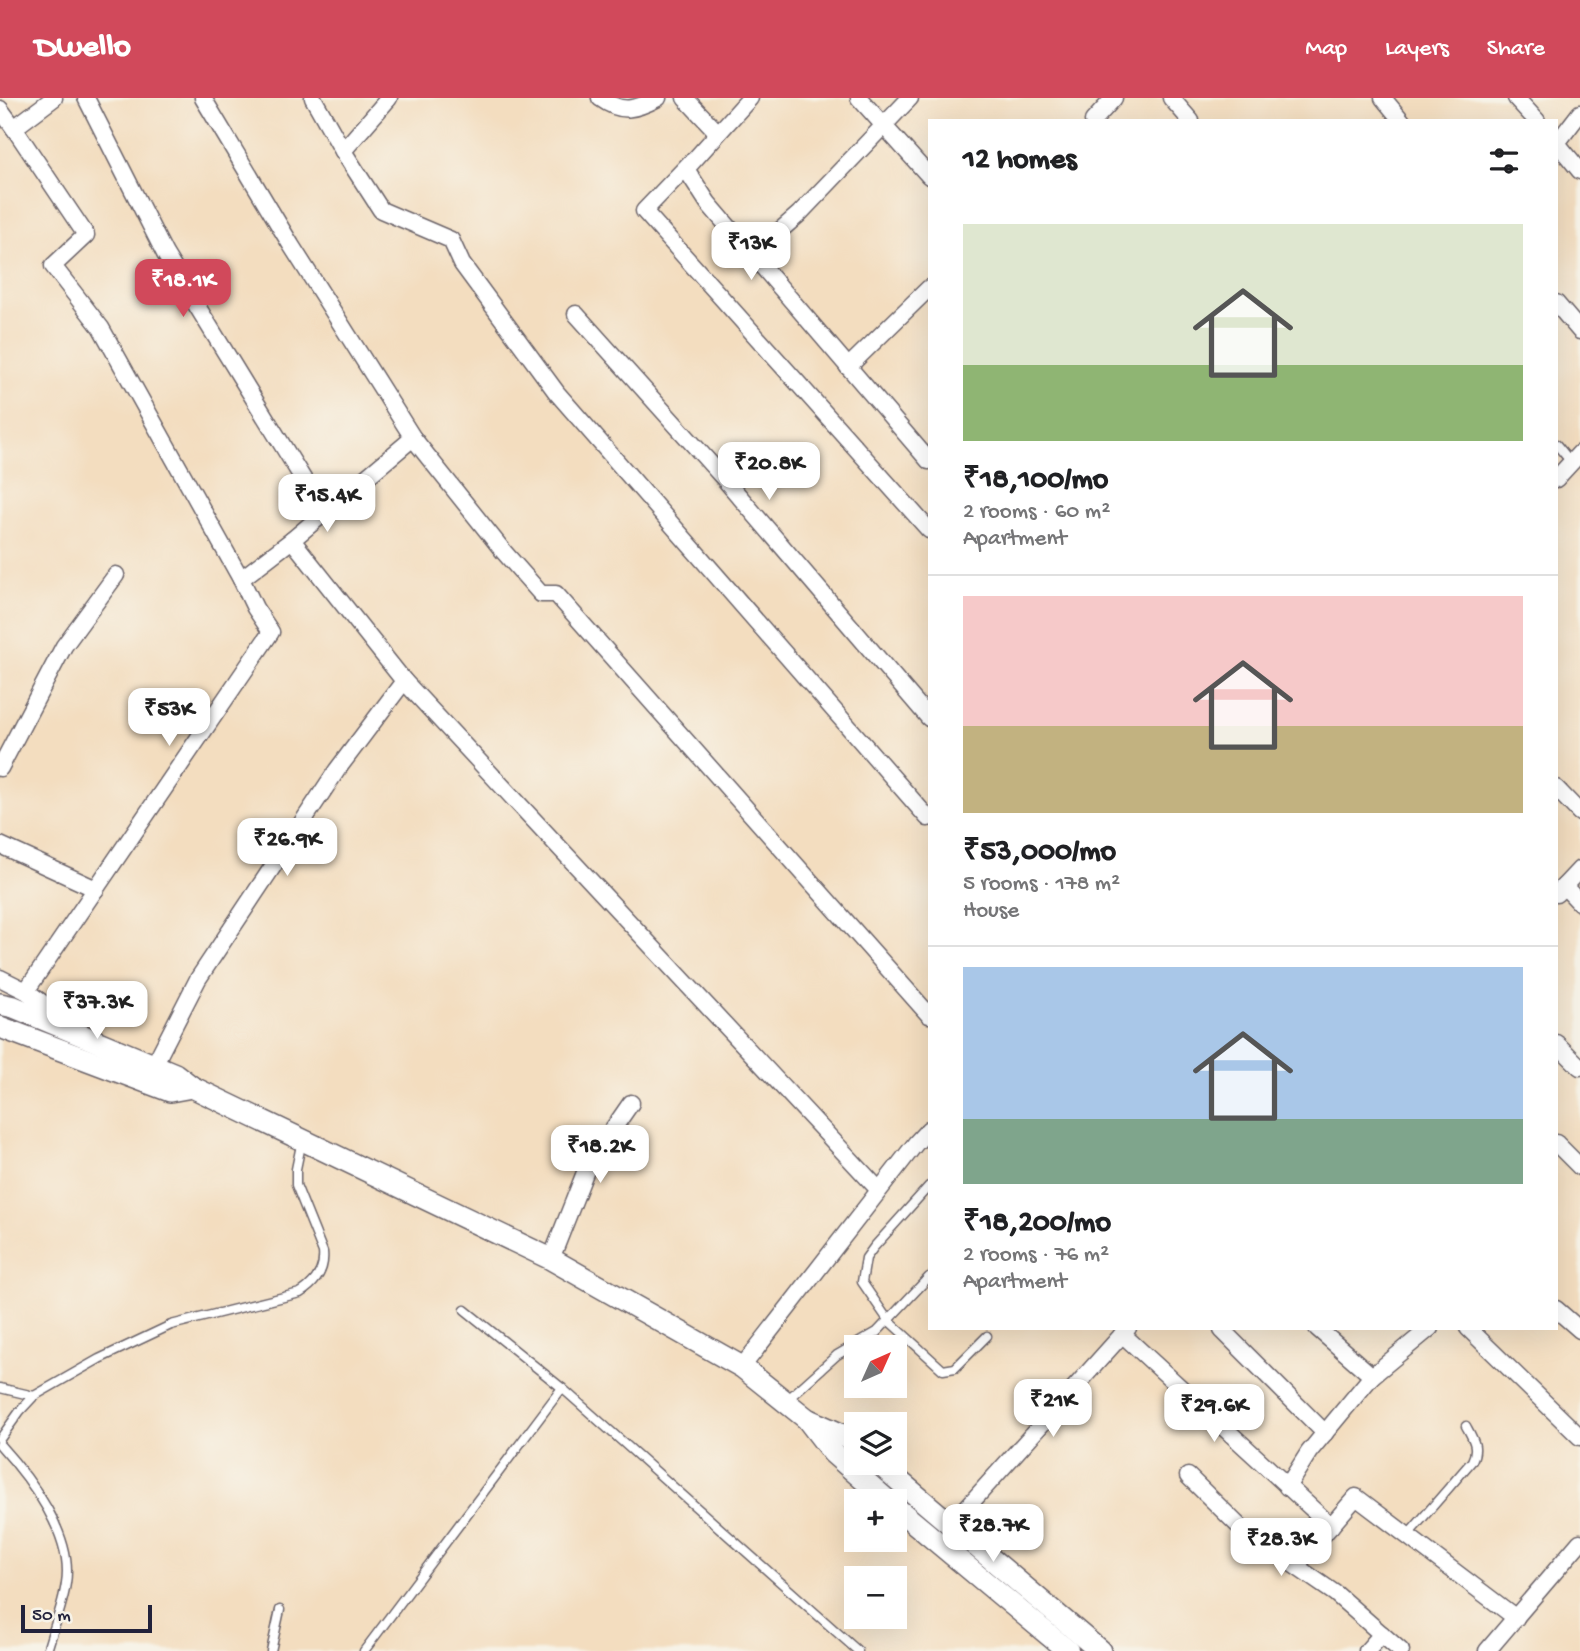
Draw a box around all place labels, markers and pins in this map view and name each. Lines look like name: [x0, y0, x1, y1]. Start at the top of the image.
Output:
pin: ₹13K: [710, 222, 792, 282]
pin: ₹18.1K: [126, 260, 240, 319]
pin: ₹20.8K: [712, 442, 826, 502]
pin: ₹15.4K: [270, 474, 384, 534]
pin: ₹53K: [128, 688, 210, 748]
pin: ₹26.9K: [230, 818, 344, 878]
pin: ₹37.3K: [40, 982, 154, 1041]
pin: ₹18.2K: [543, 1126, 657, 1185]
pin: ₹21K: [1012, 1380, 1094, 1439]
pin: ₹29.6K: [1157, 1384, 1271, 1444]
pin: ₹28.7K: [936, 1504, 1050, 1564]
pin: ₹28.3K: [1224, 1518, 1338, 1578]

